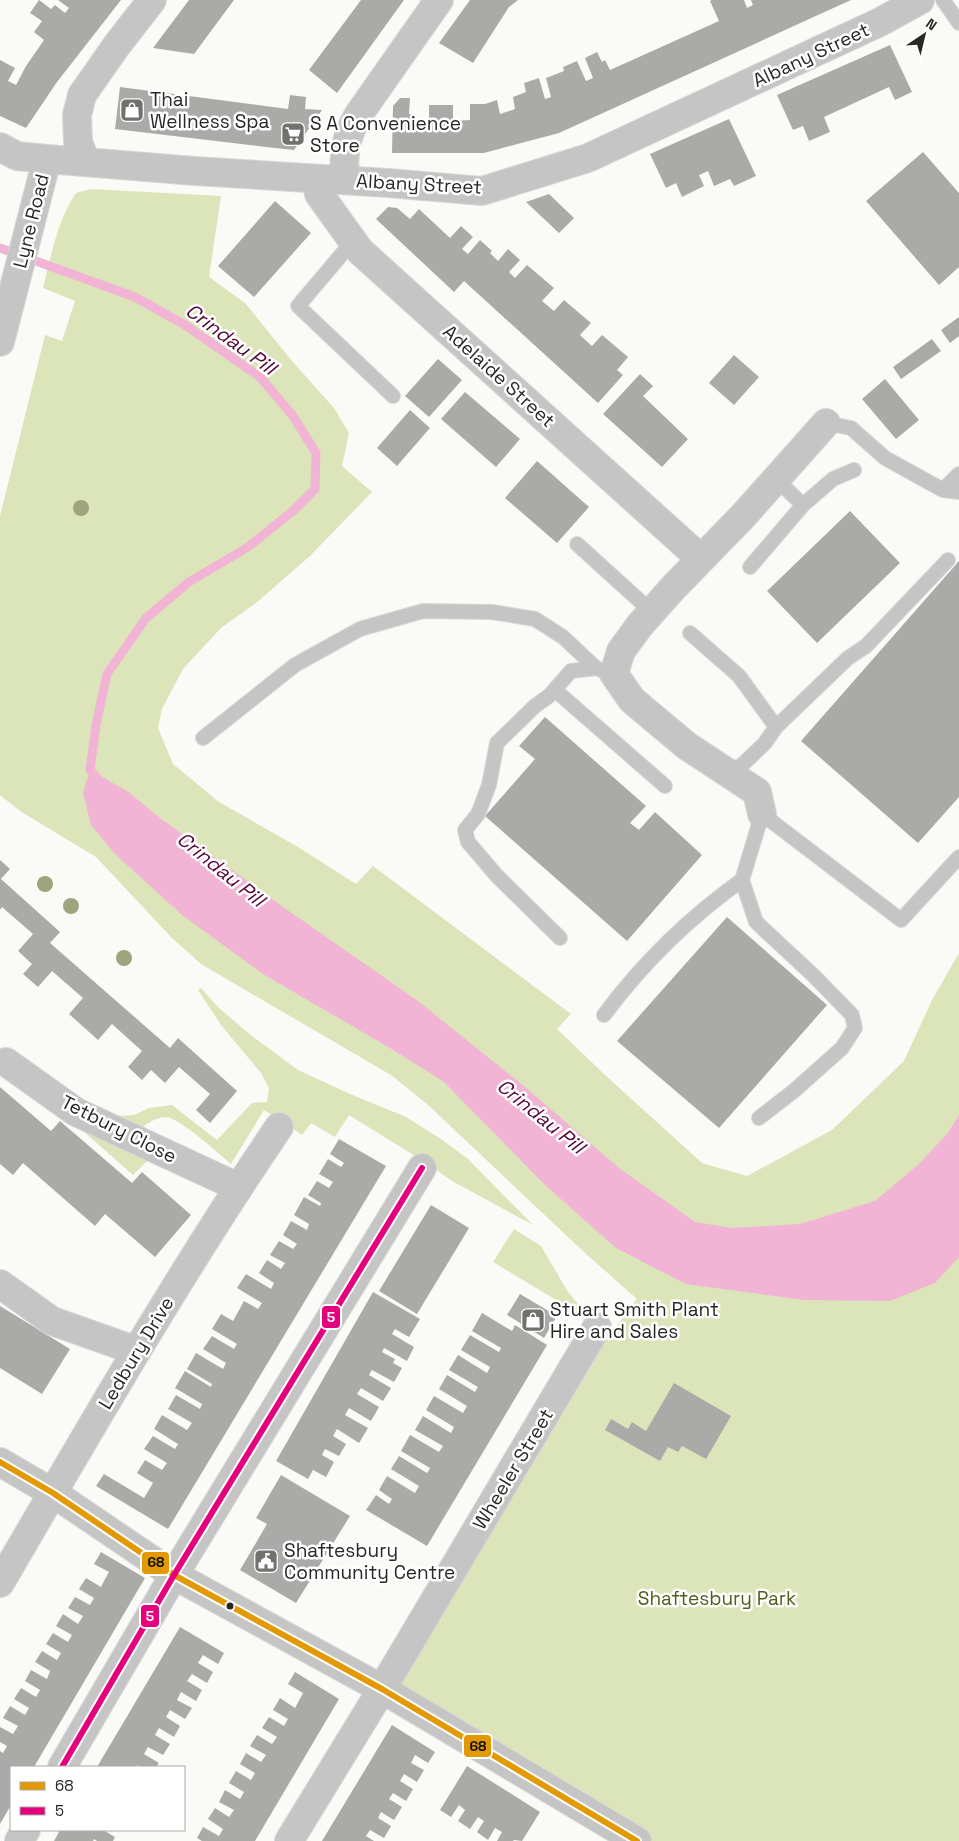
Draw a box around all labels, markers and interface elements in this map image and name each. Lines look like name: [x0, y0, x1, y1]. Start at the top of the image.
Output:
north arrow: [899, 10, 949, 60]
text: N: [922, 14, 940, 34]
street label: Albany Street: [749, 17, 873, 93]
place label: Thai Wellness Spa: [150, 87, 270, 134]
shop icon: Thai Wellness Spa: [119, 97, 145, 123]
place label: S A Convenience Store: [310, 111, 461, 158]
supermarket icon: S A Convenience Store: [280, 121, 306, 147]
street label: Albany Street: [356, 168, 482, 200]
street label: Lyne Road: [7, 171, 55, 271]
water label: Crindau Pill: [181, 297, 283, 382]
street label: Adelaide Street: [438, 319, 560, 433]
water label: Crindau Pill: [172, 826, 272, 914]
water label: Crindau Pill: [492, 1073, 592, 1161]
street label: Tetbury Close: [57, 1089, 181, 1169]
street label: Ledbury Drive: [93, 1292, 179, 1414]
place label: Stuart Smith Plant Hire and Sales: [550, 1297, 719, 1344]
line badge: 5: [321, 1305, 341, 1329]
shop icon: Stuart Smith Plant Hire and Sales: [520, 1307, 546, 1333]
text: 5: [327, 1308, 335, 1326]
street label: Wheeler Street: [467, 1404, 559, 1534]
place label: Shaftesbury Community Centre: [284, 1538, 455, 1585]
public building icon: Shaftesbury Community Centre: [253, 1548, 279, 1574]
line badge: 68: [141, 1551, 170, 1575]
text: 68: [147, 1553, 165, 1571]
park label: Shaftesbury Park: [638, 1586, 796, 1611]
unlabelled marker: [225, 1601, 235, 1611]
line badge: 5: [140, 1604, 160, 1628]
text: 5: [146, 1607, 154, 1625]
line badge: 68: [463, 1734, 492, 1758]
text: 68: [469, 1737, 487, 1755]
legend: [10, 1766, 185, 1831]
text: 68: [55, 1776, 74, 1795]
text: 5: [55, 1801, 64, 1820]

